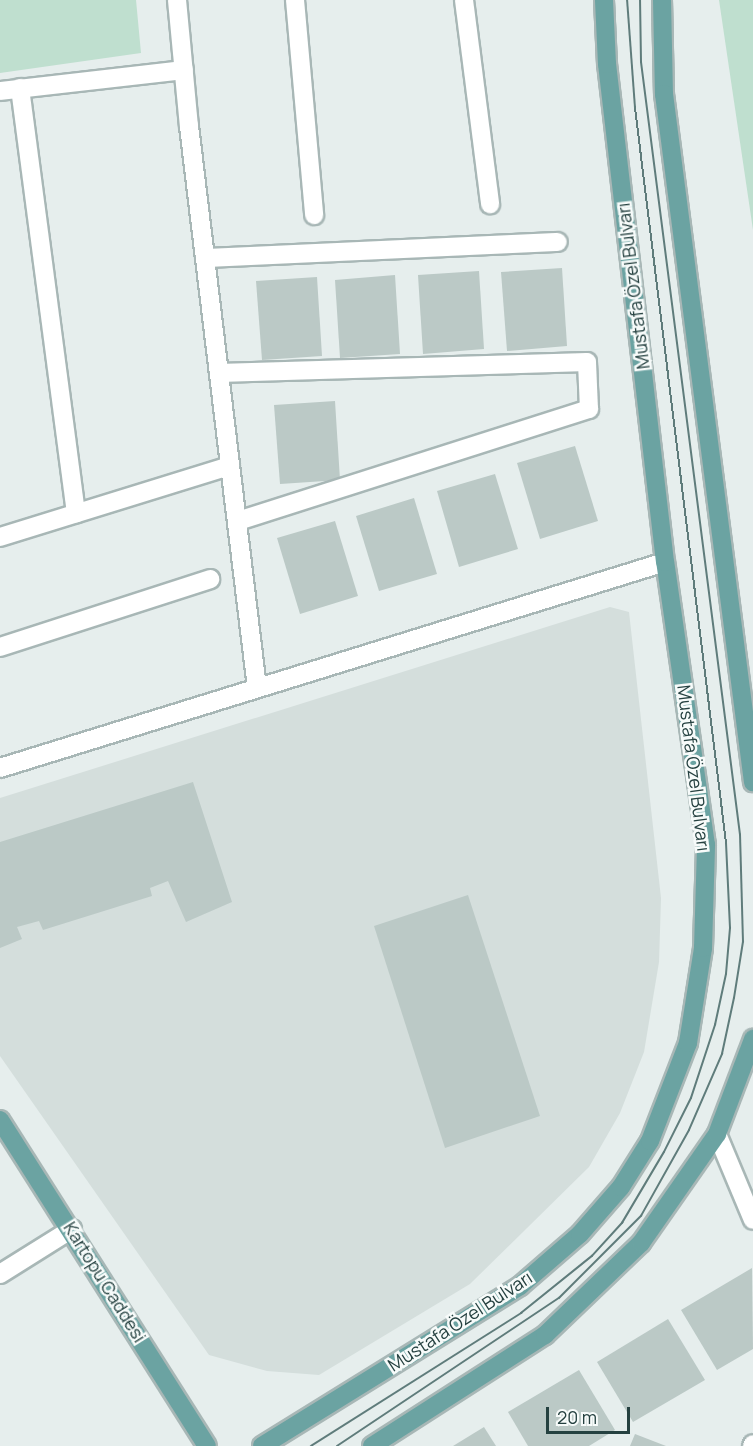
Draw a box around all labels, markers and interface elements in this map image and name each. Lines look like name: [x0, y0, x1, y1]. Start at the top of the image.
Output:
street label: Mustafa Özel Bulvarı: [612, 202, 654, 370]
street label: Mustafa Özel Bulvarı: [673, 684, 715, 852]
street label: Kartopu Caddesi: [59, 1218, 151, 1346]
street label: Mustafa Özel Bulvarı: [384, 1266, 536, 1376]
scale bar: [549, 1395, 633, 1433]
text: 20 m: [557, 1405, 597, 1429]

